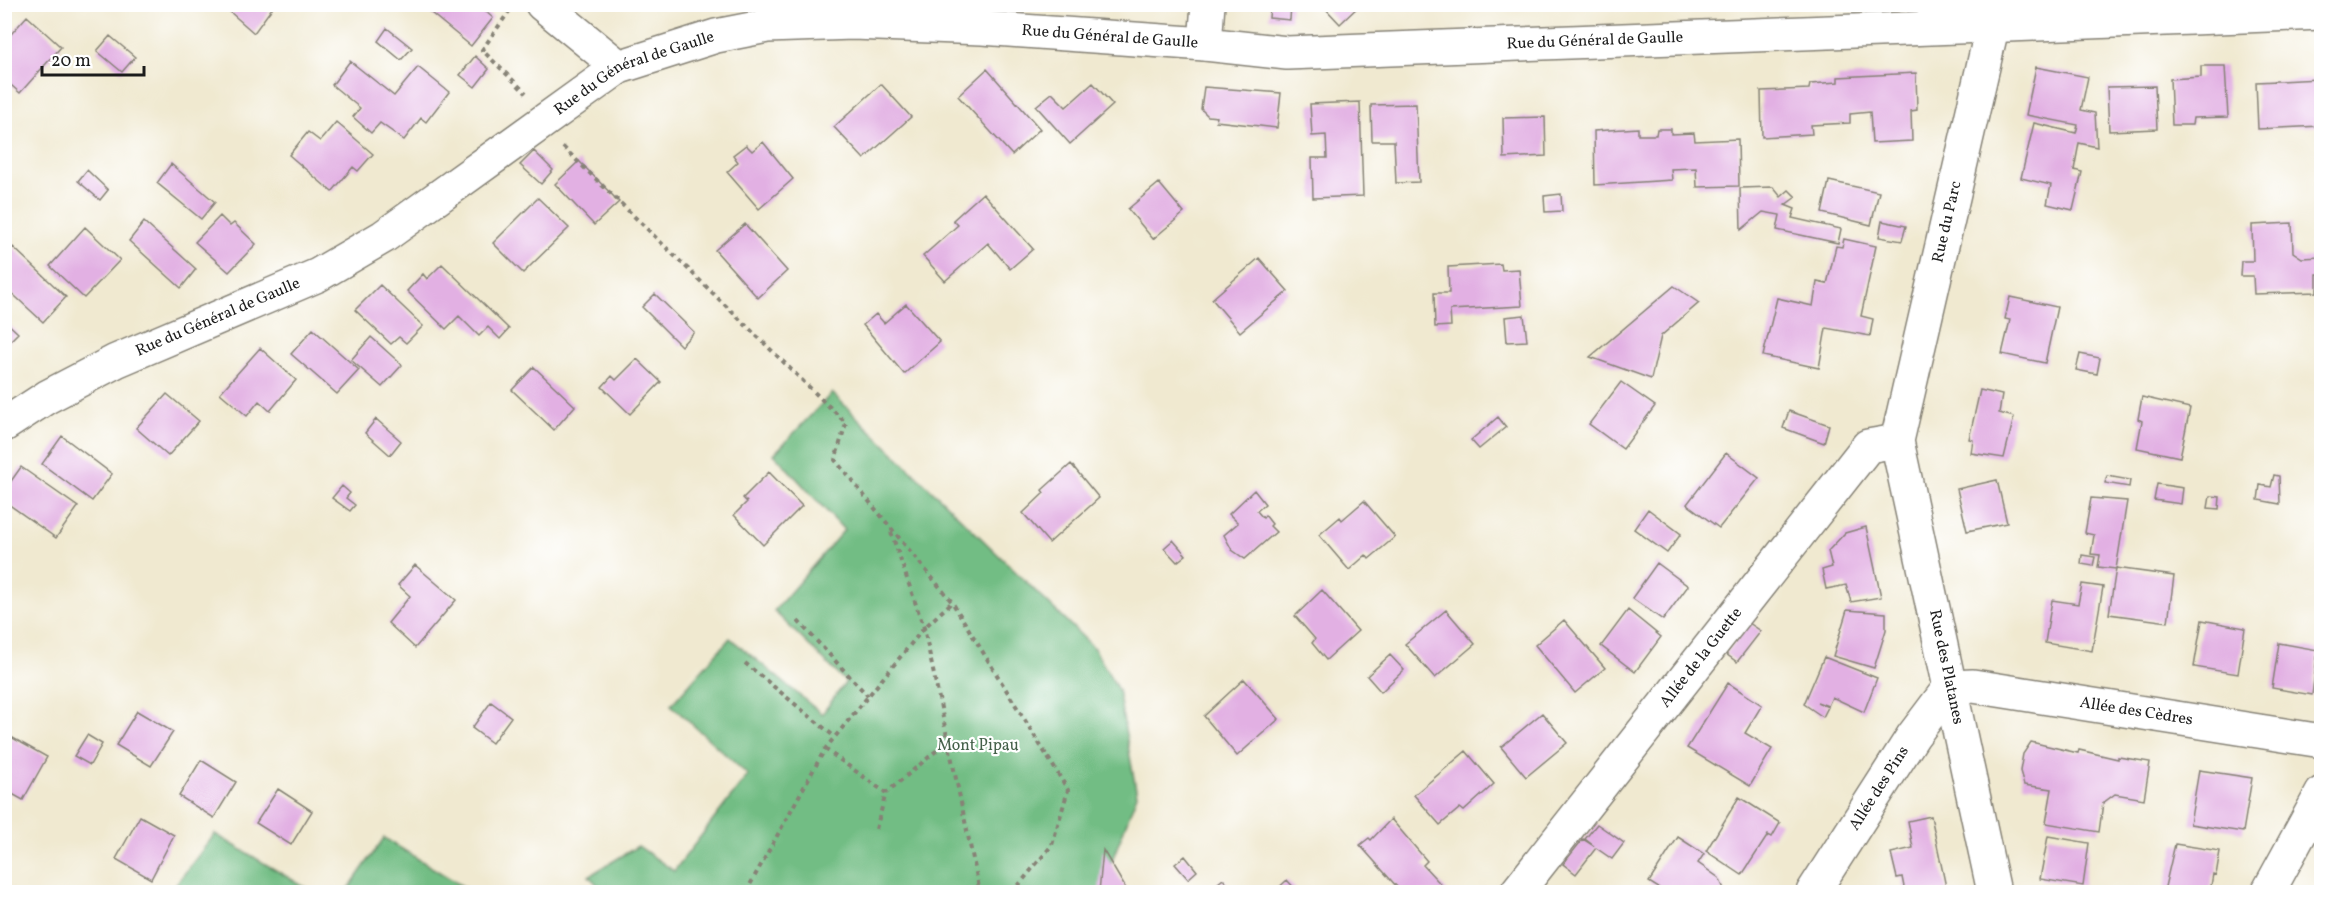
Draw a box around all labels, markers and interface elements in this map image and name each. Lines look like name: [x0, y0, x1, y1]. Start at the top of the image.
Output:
street label: Rue du Général de Gaulle: [1021, 20, 1199, 54]
street label: Rue du Général de Gaulle: [550, 26, 717, 121]
street label: Rue du Général de Gaulle: [1506, 27, 1684, 56]
scale bar: [42, 39, 144, 77]
text: 20 m: [51, 49, 91, 74]
street label: Rue du Parc: [1927, 179, 1967, 265]
street label: Rue du Général de Gaulle: [132, 273, 304, 362]
street label: Allée de la Guette: [1655, 603, 1748, 713]
street label: Rue des Platanes: [1923, 608, 1969, 727]
street label: Allée des Cèdres: [2078, 692, 2195, 732]
park label: Mont Pipau: [937, 735, 1019, 757]
street label: Allée des Pins: [1844, 742, 1915, 835]

